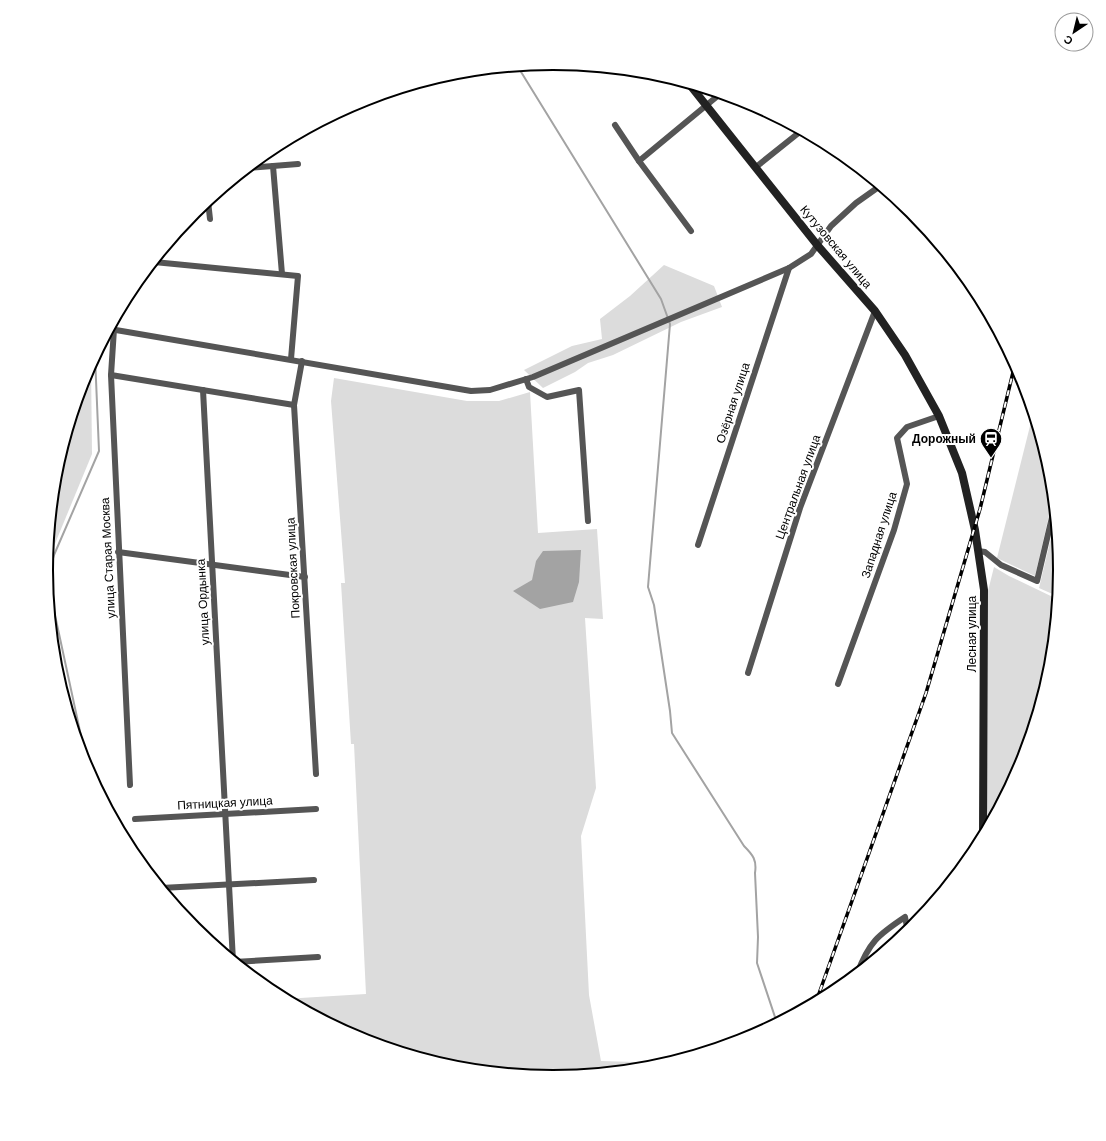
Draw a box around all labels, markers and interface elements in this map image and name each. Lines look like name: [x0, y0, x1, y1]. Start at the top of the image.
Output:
north arrow: [1054, 12, 1094, 52]
text: С: [1061, 32, 1076, 48]
street label: Кутузовская улица: [797, 202, 876, 292]
street label: Озёрная улица: [712, 360, 754, 445]
station icon: Дорожный: [978, 426, 1004, 459]
place label: Дорожный: [912, 431, 976, 447]
street label: Центральная улица: [772, 432, 824, 542]
street label: Западная улица: [857, 489, 901, 580]
street label: улица Старая Москва: [97, 497, 119, 619]
street label: Покровская улица: [282, 517, 304, 619]
street label: улица Ордынка: [193, 558, 213, 646]
street label: Лесная улица: [964, 595, 980, 672]
street label: Пятницкая улица: [177, 792, 274, 813]

